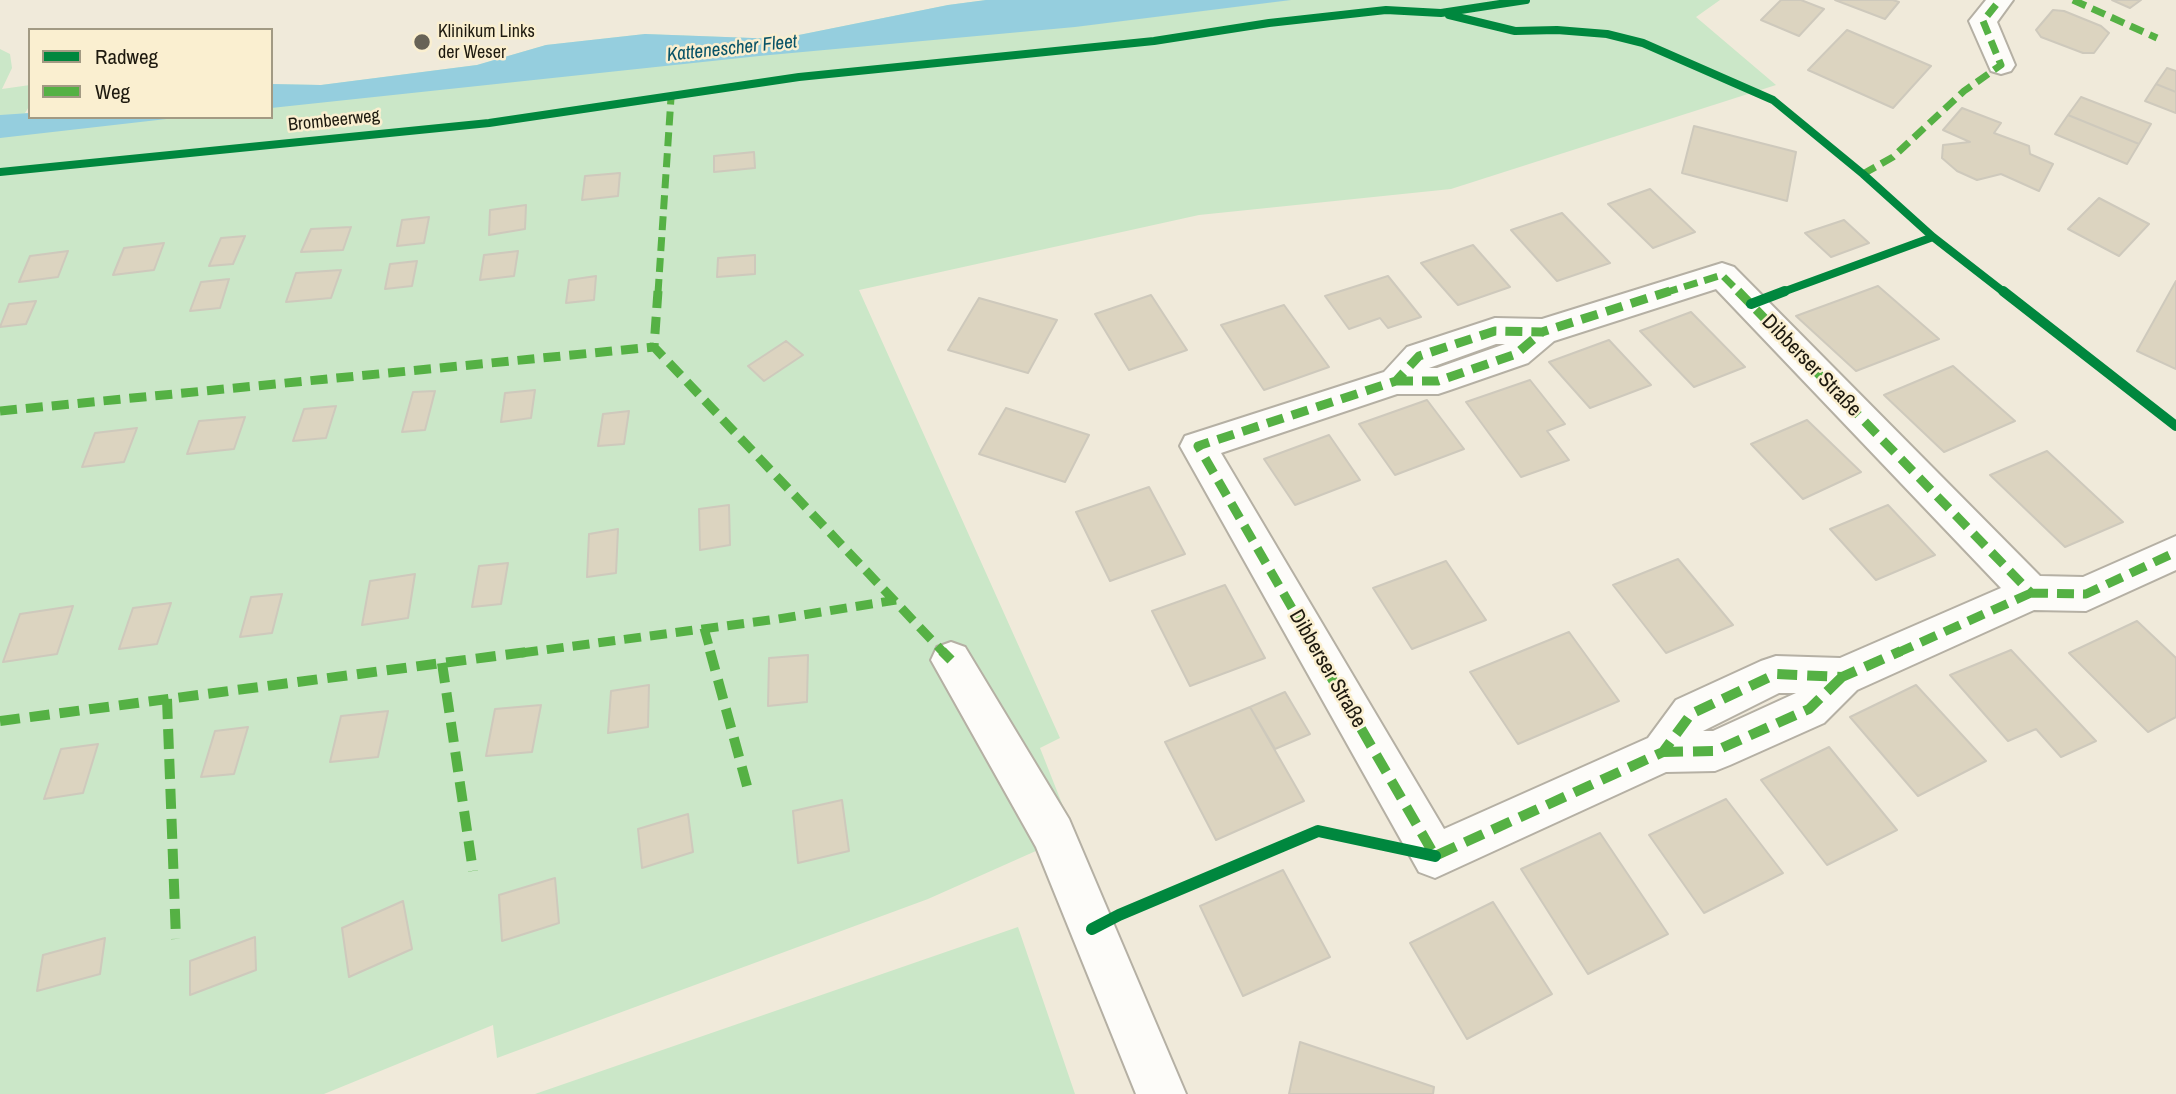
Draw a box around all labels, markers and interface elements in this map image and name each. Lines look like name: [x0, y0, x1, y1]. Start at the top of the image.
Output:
place label: Klinikum Links der Weser: [438, 21, 535, 64]
legend: [28, 28, 273, 119]
water label: Kattenescher Fleet: [666, 31, 798, 67]
marker: Klinikum Links der Weser: [412, 32, 432, 52]
text: Radweg: [95, 42, 158, 71]
text: Weg: [95, 77, 130, 106]
street label: Brombeerweg: [287, 105, 381, 137]
street label: Dibberser Straße: [1756, 310, 1866, 422]
street label: Dibberser Straße: [1283, 606, 1371, 732]

